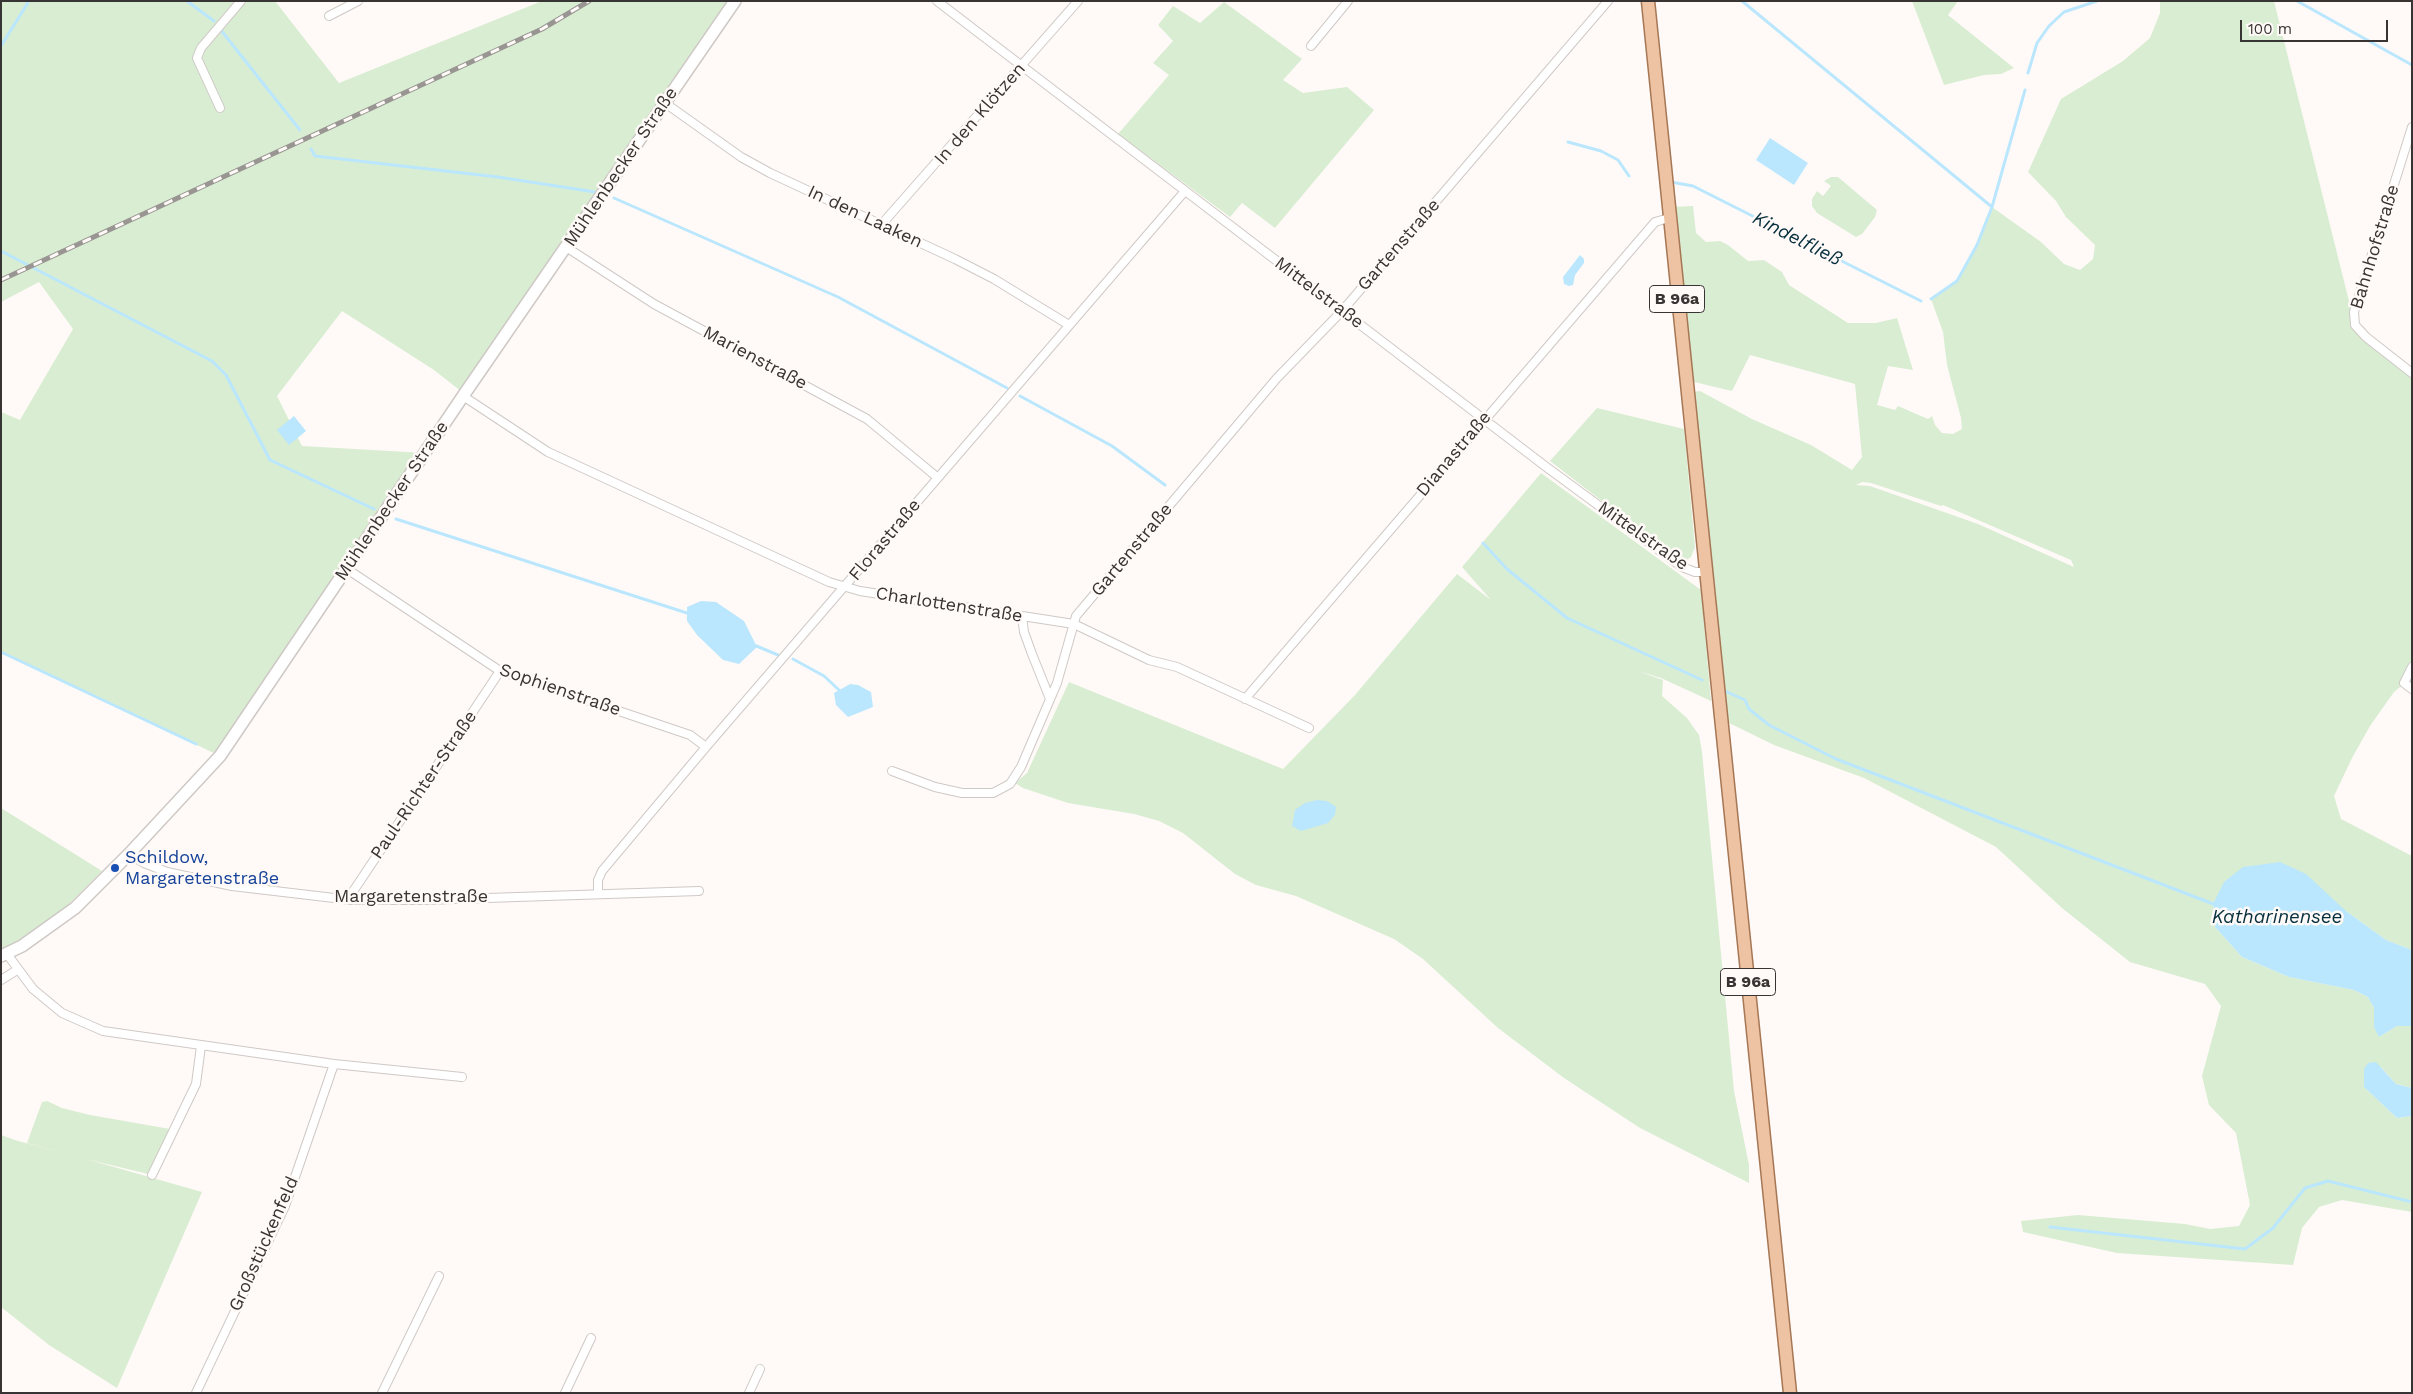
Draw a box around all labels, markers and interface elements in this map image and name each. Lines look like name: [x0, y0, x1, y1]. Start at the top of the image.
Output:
scale bar: [2243, 10, 2390, 42]
text: 100 m: [2248, 20, 2292, 38]
street label: In den Klötzen: [930, 59, 1030, 169]
street label: Mühlenbecker Straße: [560, 83, 682, 251]
street label: In den Laaken: [804, 181, 926, 253]
street label: Bahnhofstraße: [2346, 182, 2404, 312]
street label: Gartenstraße: [1353, 195, 1445, 295]
water label: Kindelfließ: [1749, 207, 1845, 271]
street label: Mittelstraße: [1270, 253, 1368, 333]
road number: B 96a: [1650, 286, 1704, 312]
street label: Marienstraße: [699, 321, 811, 395]
street label: Dianastraße: [1412, 407, 1496, 501]
street label: Mühlenbecker Straße: [331, 417, 453, 585]
street label: Florastraße: [844, 495, 926, 585]
street label: Mittelstraße: [1593, 497, 1693, 575]
street label: Gartenstraße: [1087, 499, 1177, 601]
street label: Charlottenstraße: [874, 583, 1024, 627]
street label: Sophienstraße: [496, 659, 624, 721]
street label: Paul-Richter-Straße: [366, 707, 482, 863]
place label: Schildow, Margaretenstraße: [125, 847, 279, 890]
marker: Schildow, Margaretenstraße: [109, 862, 121, 874]
street label: Margaretenstraße: [334, 886, 488, 908]
water label: Katharinensee: [2212, 906, 2342, 928]
road number: B 96a: [1720, 969, 1776, 996]
street label: Großstückenfeld: [225, 1173, 303, 1315]

